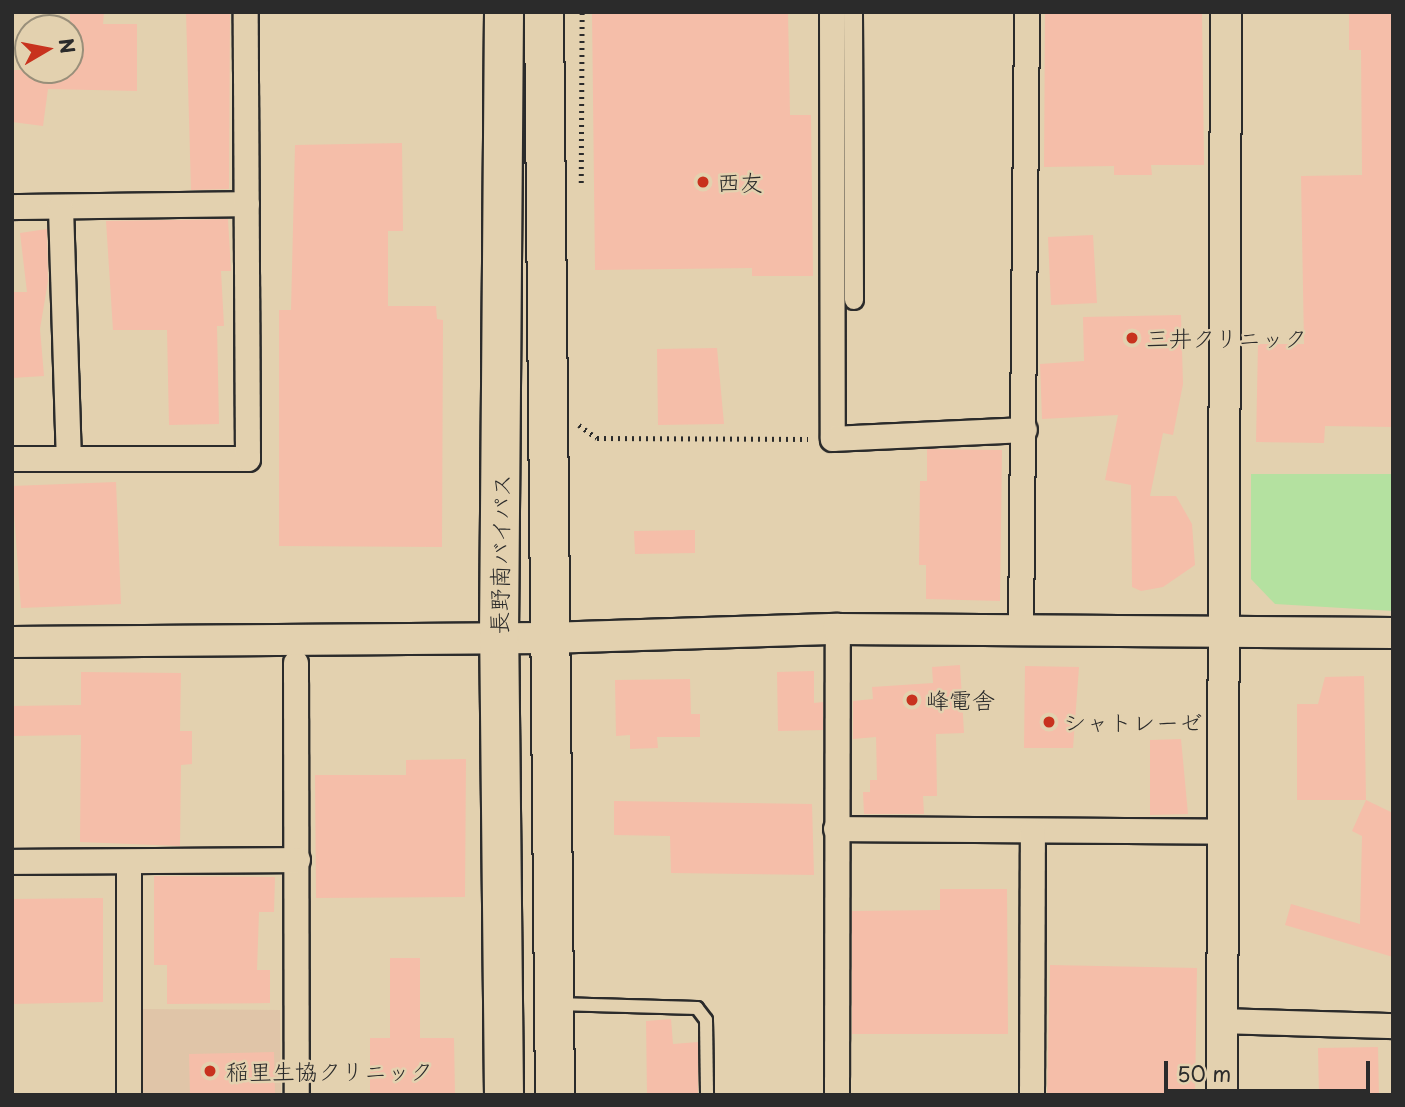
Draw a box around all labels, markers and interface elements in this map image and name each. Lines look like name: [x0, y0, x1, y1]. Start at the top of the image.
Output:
north arrow: [14, 14, 84, 84]
text: N: [53, 36, 83, 56]
place label: 西友: [717, 168, 763, 196]
marker: 西友: [695, 174, 711, 190]
place label: 三井クリニック: [1146, 324, 1307, 352]
marker: 三井クリニック: [1124, 330, 1140, 346]
street label: 長野南バイパス: [485, 473, 515, 635]
place label: 峰電舎: [926, 686, 995, 714]
marker: 峰電舎: [904, 692, 920, 708]
place label: シャトレーゼ: [1063, 708, 1202, 736]
marker: シャトレーゼ: [1041, 714, 1057, 730]
scale bar: [1167, 1048, 1374, 1092]
place label: 稲里生協クリニック: [226, 1057, 433, 1085]
text: 50 m: [1177, 1057, 1231, 1089]
marker: 稲里生協クリニック: [200, 1061, 220, 1081]

